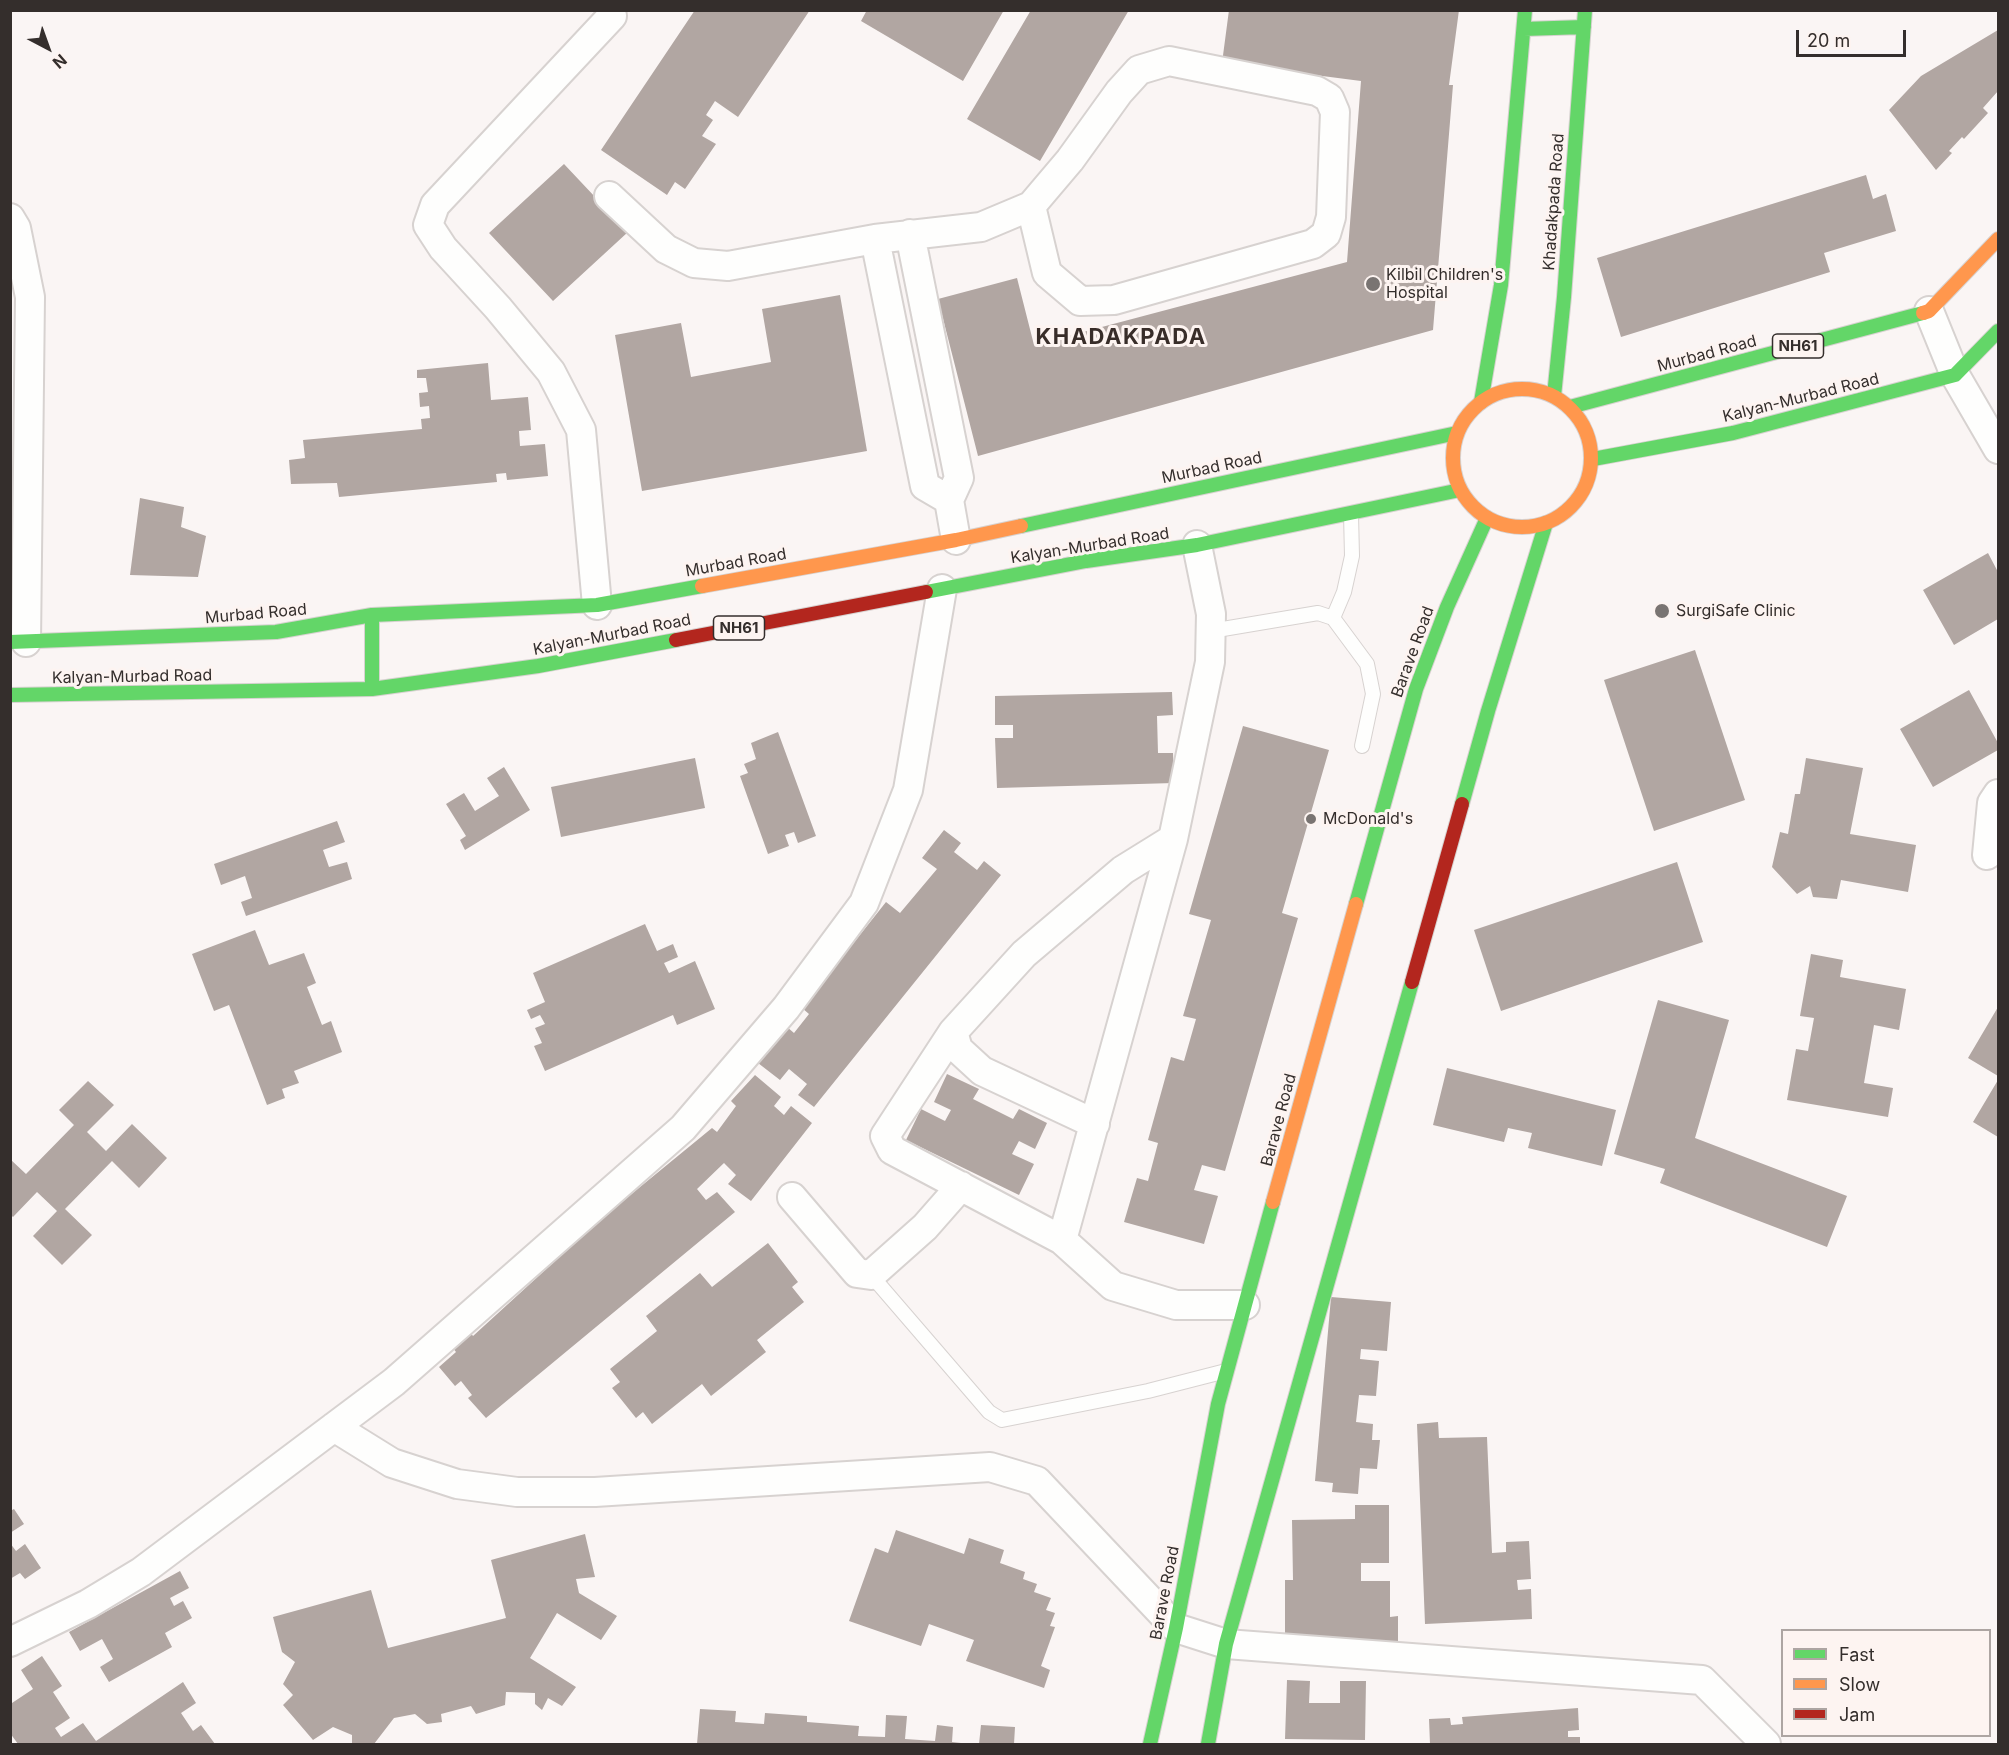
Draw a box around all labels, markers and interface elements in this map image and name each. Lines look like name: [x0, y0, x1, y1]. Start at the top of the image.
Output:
north arrow: [18, 18, 78, 78]
scale bar: [1799, 18, 1908, 56]
text: 20 m: [1807, 30, 1850, 51]
text: N: [49, 50, 71, 73]
street label: Khadakpada Road: [1540, 133, 1568, 271]
place label: Kilbil Children's Hospital: [1386, 265, 1503, 303]
marker: Kilbil Children's Hospital: [1364, 275, 1382, 293]
district label: KHADAKPADA: [1035, 324, 1207, 350]
street label: Murbad Road: [1655, 332, 1759, 376]
road number: NH61: [1772, 334, 1824, 358]
street label: Kalyan-Murbad Road: [1721, 369, 1881, 427]
street label: Murbad Road: [1160, 448, 1264, 488]
street label: Kalyan-Murbad Road: [1009, 524, 1171, 568]
street label: Murbad Road: [684, 545, 788, 581]
street label: Murbad Road: [204, 600, 308, 628]
place label: SurgiSafe Clinic: [1676, 601, 1796, 621]
marker: SurgiSafe Clinic: [1653, 602, 1671, 620]
street label: Barave Road: [1388, 604, 1438, 700]
street label: Kalyan-Murbad Road: [531, 610, 693, 660]
road number: NH61: [714, 616, 764, 640]
street label: Kalyan-Murbad Road: [52, 666, 212, 688]
place label: McDonald's: [1323, 809, 1413, 829]
marker: McDonald's: [1304, 812, 1318, 826]
street label: Barave Road: [1257, 1071, 1301, 1169]
street label: Barave Road: [1146, 1544, 1184, 1642]
legend: [1781, 1629, 1991, 1737]
text: Fast: [1839, 1644, 1875, 1665]
text: Slow: [1839, 1674, 1880, 1695]
text: Jam: [1839, 1704, 1875, 1725]

